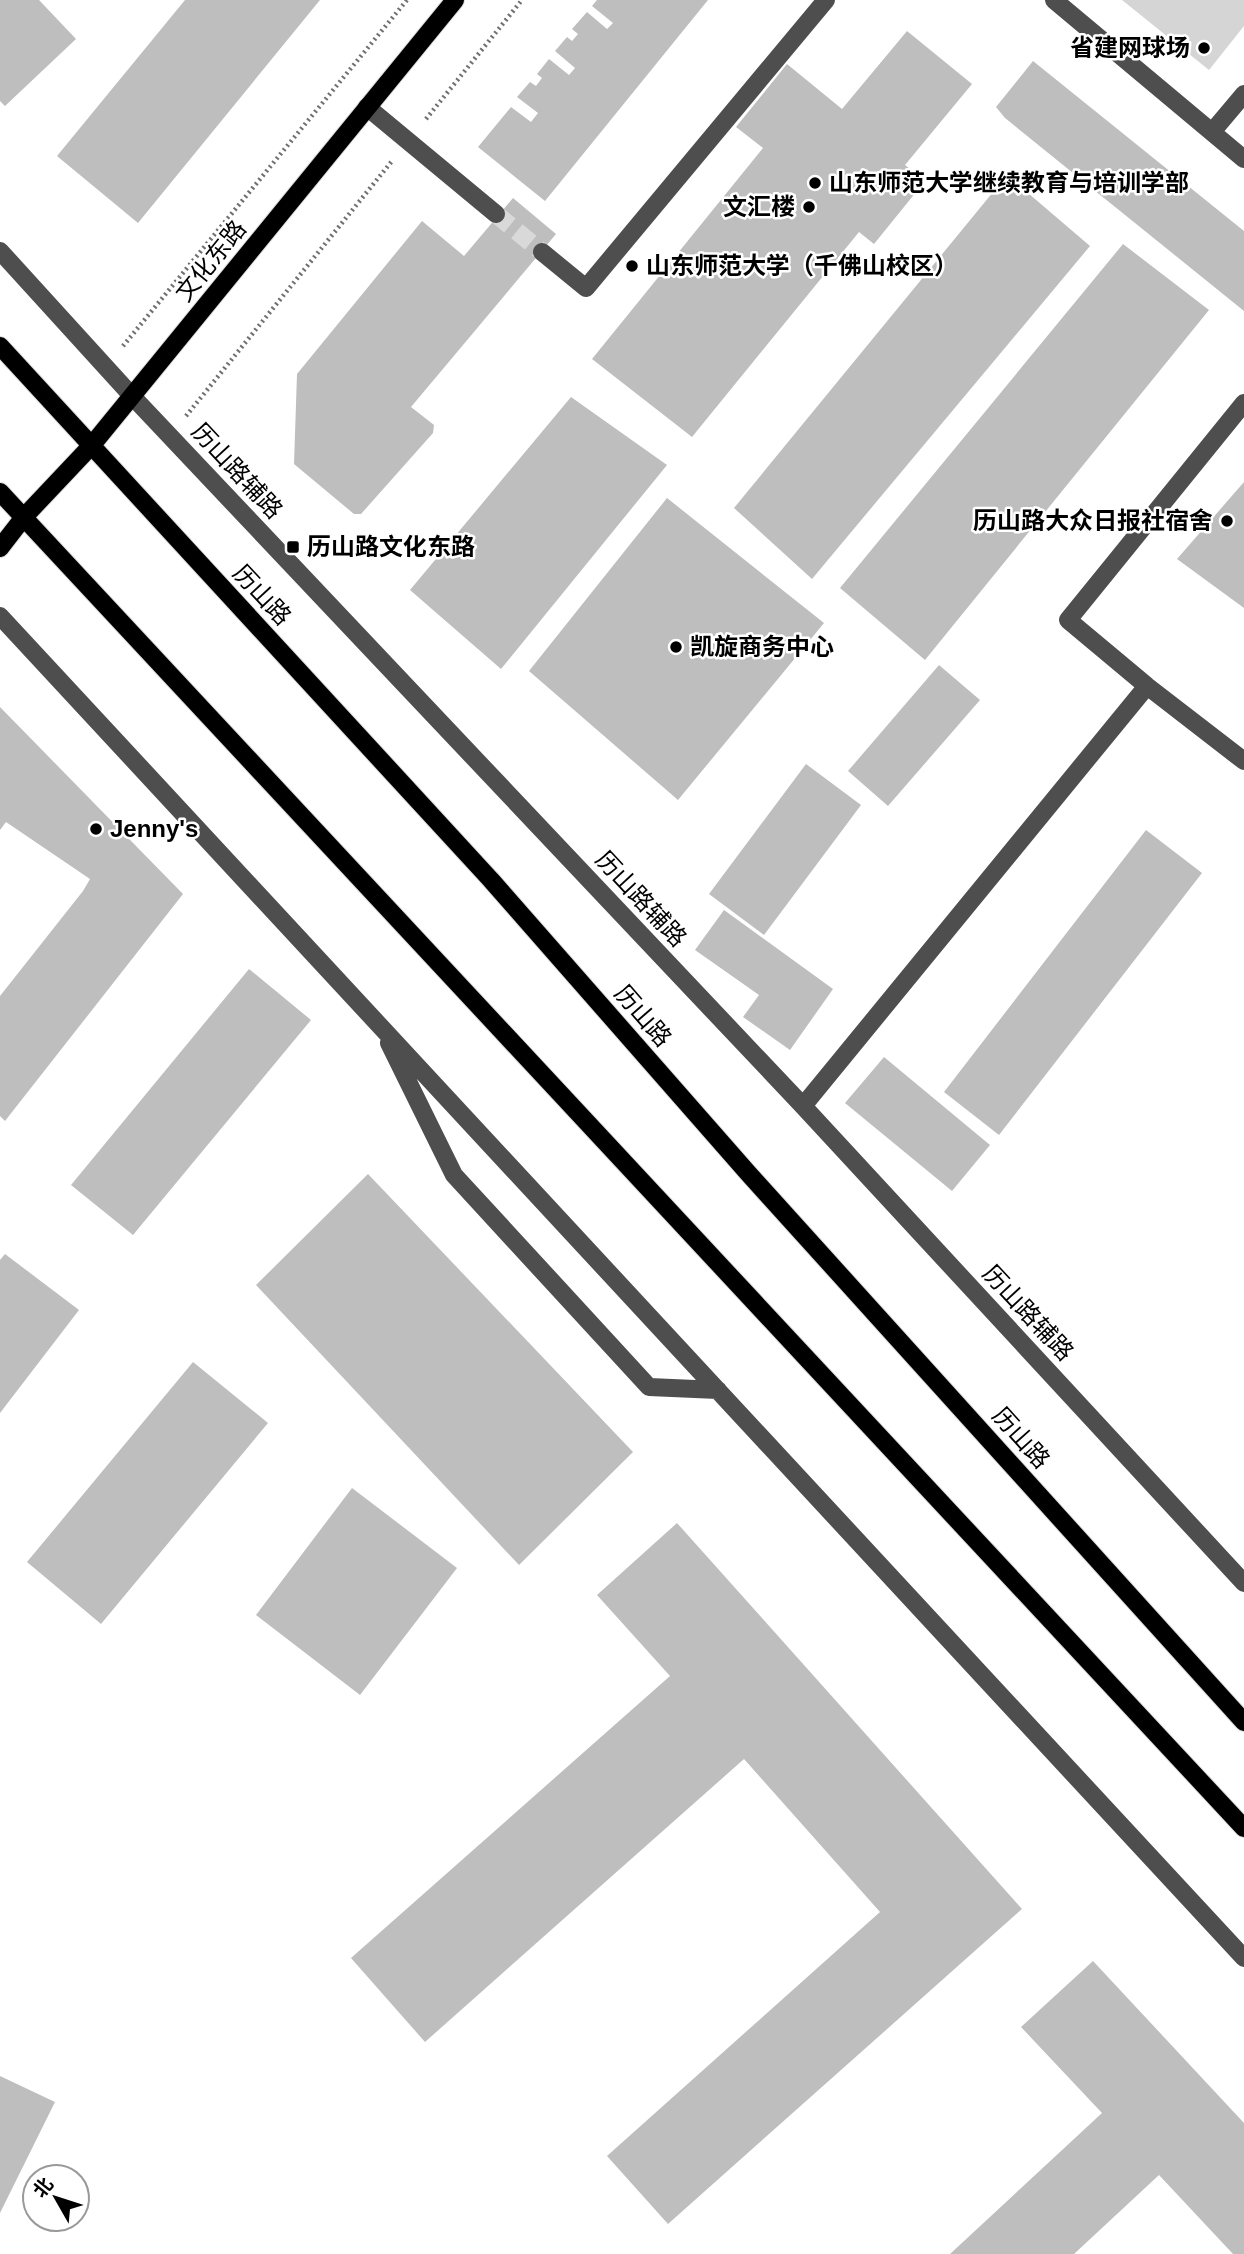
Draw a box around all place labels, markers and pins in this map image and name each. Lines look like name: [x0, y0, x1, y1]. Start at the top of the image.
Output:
place label: 省建网球场: [1070, 34, 1190, 61]
marker: 省建网球场: [1196, 40, 1212, 56]
place label: 山东师范大学继续教育与培训学部: [829, 169, 1189, 196]
marker: 山东师范大学继续教育与培训学部: [807, 175, 823, 191]
place label: 文汇楼: [723, 193, 795, 220]
marker: 文汇楼: [801, 199, 817, 215]
place label: 山东师范大学（千佛山校区）: [646, 252, 958, 279]
marker: 山东师范大学（千佛山校区）: [624, 258, 640, 274]
place label: 历山路大众日报社宿舍: [973, 507, 1213, 534]
marker: 历山路大众日报社宿舍: [1219, 513, 1235, 529]
place label: 历山路文化东路: [307, 533, 475, 560]
marker: 历山路文化东路: [285, 539, 301, 555]
place label: 凯旋商务中心: [690, 633, 834, 660]
marker: 凯旋商务中心: [668, 639, 684, 655]
place label: Jenny's: [110, 815, 198, 842]
marker: Jenny's: [88, 821, 104, 837]

